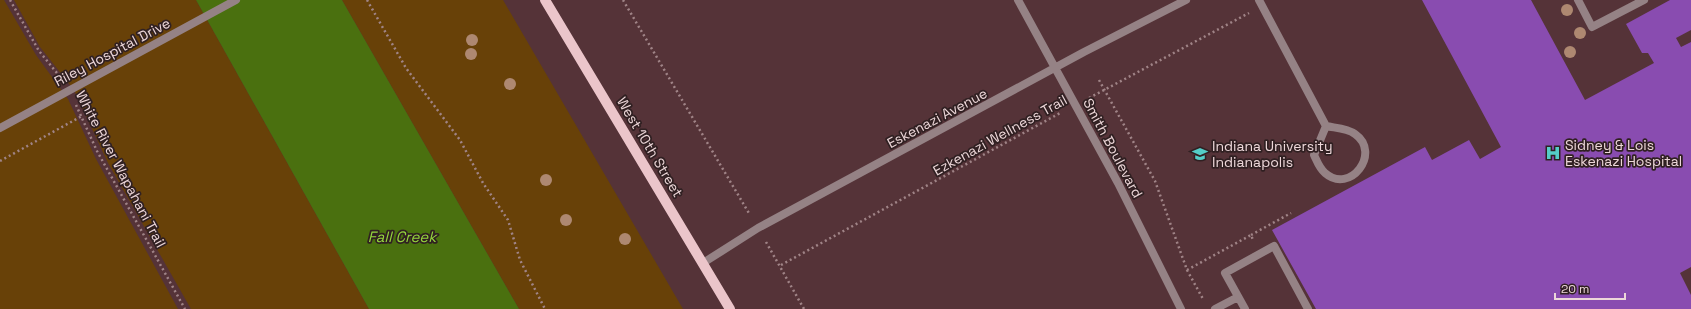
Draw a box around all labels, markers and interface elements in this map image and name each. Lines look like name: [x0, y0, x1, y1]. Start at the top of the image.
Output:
street label: Riley Hospital Drive: [51, 14, 173, 90]
street label: Eskenazi Avenue: [884, 84, 990, 152]
street label: White River Wapahani Trail: [72, 87, 170, 251]
street label: Ezkenazi Wellness Trail: [930, 91, 1070, 179]
street label: West 10th Street: [613, 94, 687, 200]
street label: Smith Boulevard: [1079, 95, 1147, 201]
place label: Sidney & Lois Eskenazi Hospital: [1565, 136, 1682, 170]
place label: Indiana University Indianapolis: [1212, 137, 1333, 171]
hospital icon: Sidney & Lois Eskenazi Hospital: [1544, 144, 1562, 162]
school or university icon: Indiana University Indianapolis: [1191, 145, 1209, 163]
water label: Fall Creek: [368, 227, 438, 246]
scale bar: [1555, 275, 1625, 301]
text: 20 m: [1561, 281, 1589, 297]

